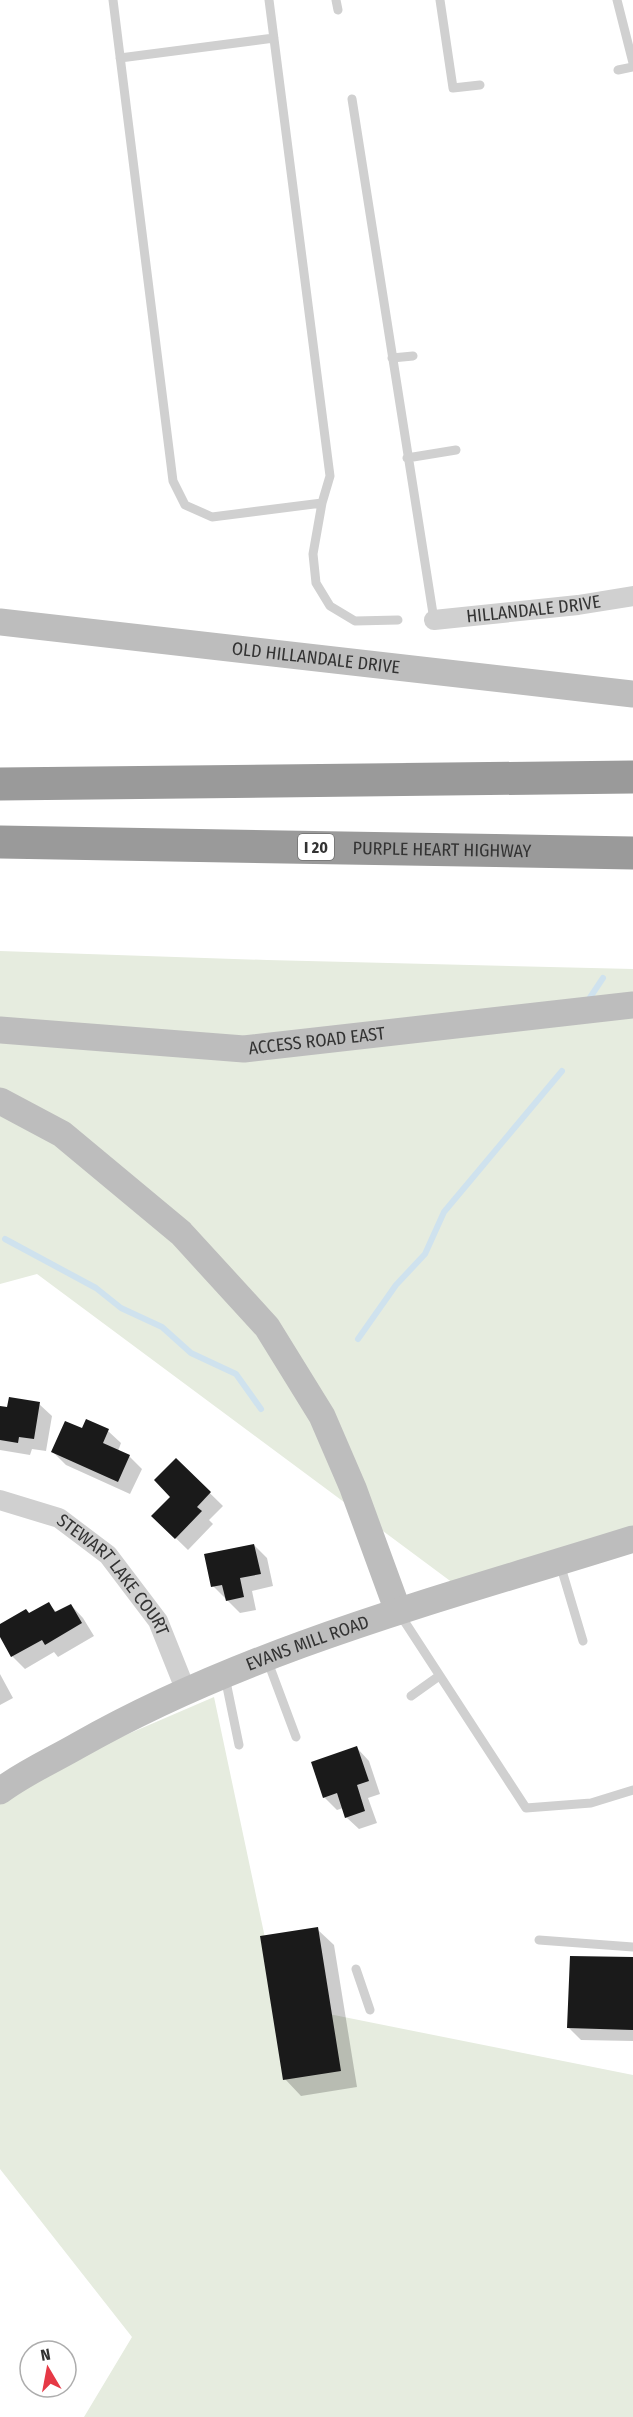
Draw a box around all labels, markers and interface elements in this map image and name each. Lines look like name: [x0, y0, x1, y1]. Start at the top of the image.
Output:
street label: HILLANDALE DRIVE: [465, 590, 602, 628]
street label: OLD HILLANDALE DRIVE: [231, 637, 401, 678]
road number: I 20: [298, 834, 334, 860]
street label: PURPLE HEART HIGHWAY: [352, 837, 532, 862]
street label: ACCESS ROAD EAST: [247, 1022, 387, 1059]
street label: STEWART LAKE COURT: [52, 1509, 174, 1639]
street label: EVANS MILL ROAD: [243, 1611, 372, 1676]
north arrow: [18, 2339, 78, 2399]
text: N: [39, 2345, 52, 2365]

